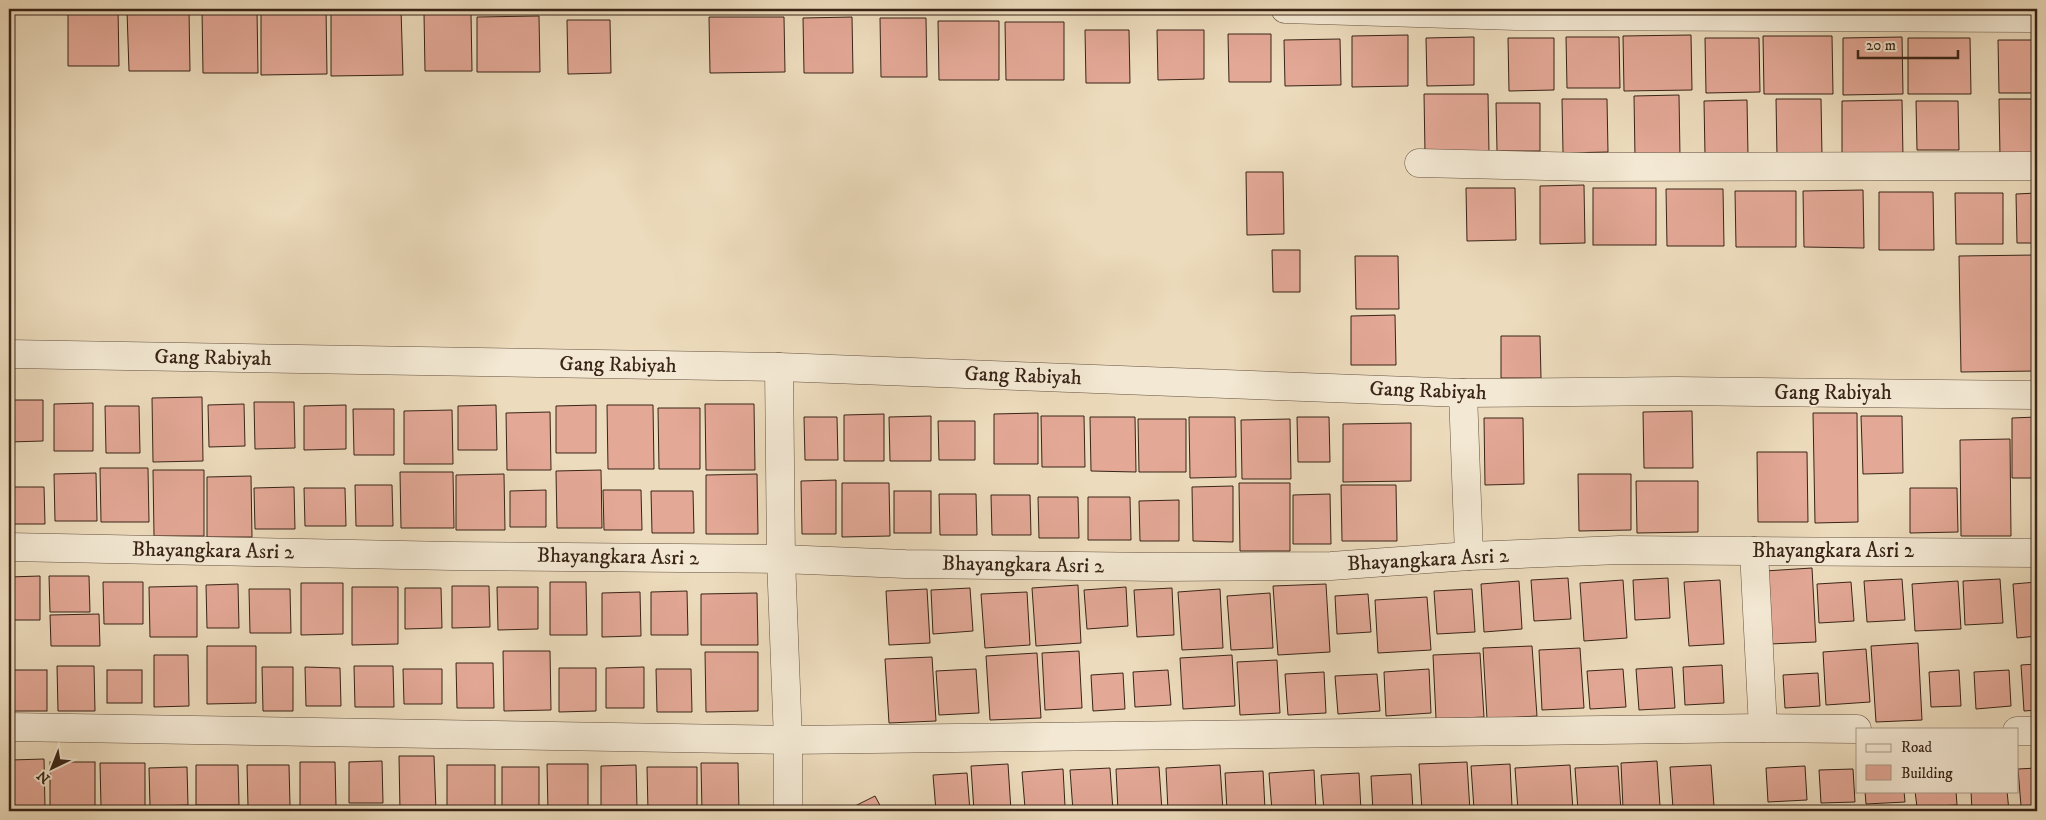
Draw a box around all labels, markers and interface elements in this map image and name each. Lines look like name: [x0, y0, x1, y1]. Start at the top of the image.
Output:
scale bar: [1858, 28, 1958, 60]
text: 20 m: [1866, 36, 1896, 55]
street label: Gang Rabiyah: [154, 344, 272, 372]
street label: Gang Rabiyah: [559, 351, 677, 379]
street label: Gang Rabiyah: [964, 361, 1082, 391]
street label: Gang Rabiyah: [1369, 376, 1487, 406]
street label: Gang Rabiyah: [1774, 380, 1892, 406]
street label: Bhayangkara Asri 2: [132, 537, 295, 565]
street label: Bhayangkara Asri 2: [1752, 538, 1915, 564]
street label: Bhayangkara Asri 2: [537, 543, 700, 571]
street label: Bhayangkara Asri 2: [1346, 543, 1510, 577]
street label: Bhayangkara Asri 2: [942, 551, 1105, 579]
legend: [1856, 728, 2018, 792]
text: Road: [1901, 738, 1933, 757]
north arrow: [28, 742, 78, 792]
text: Building: [1901, 764, 1953, 783]
text: N: [33, 766, 54, 787]

